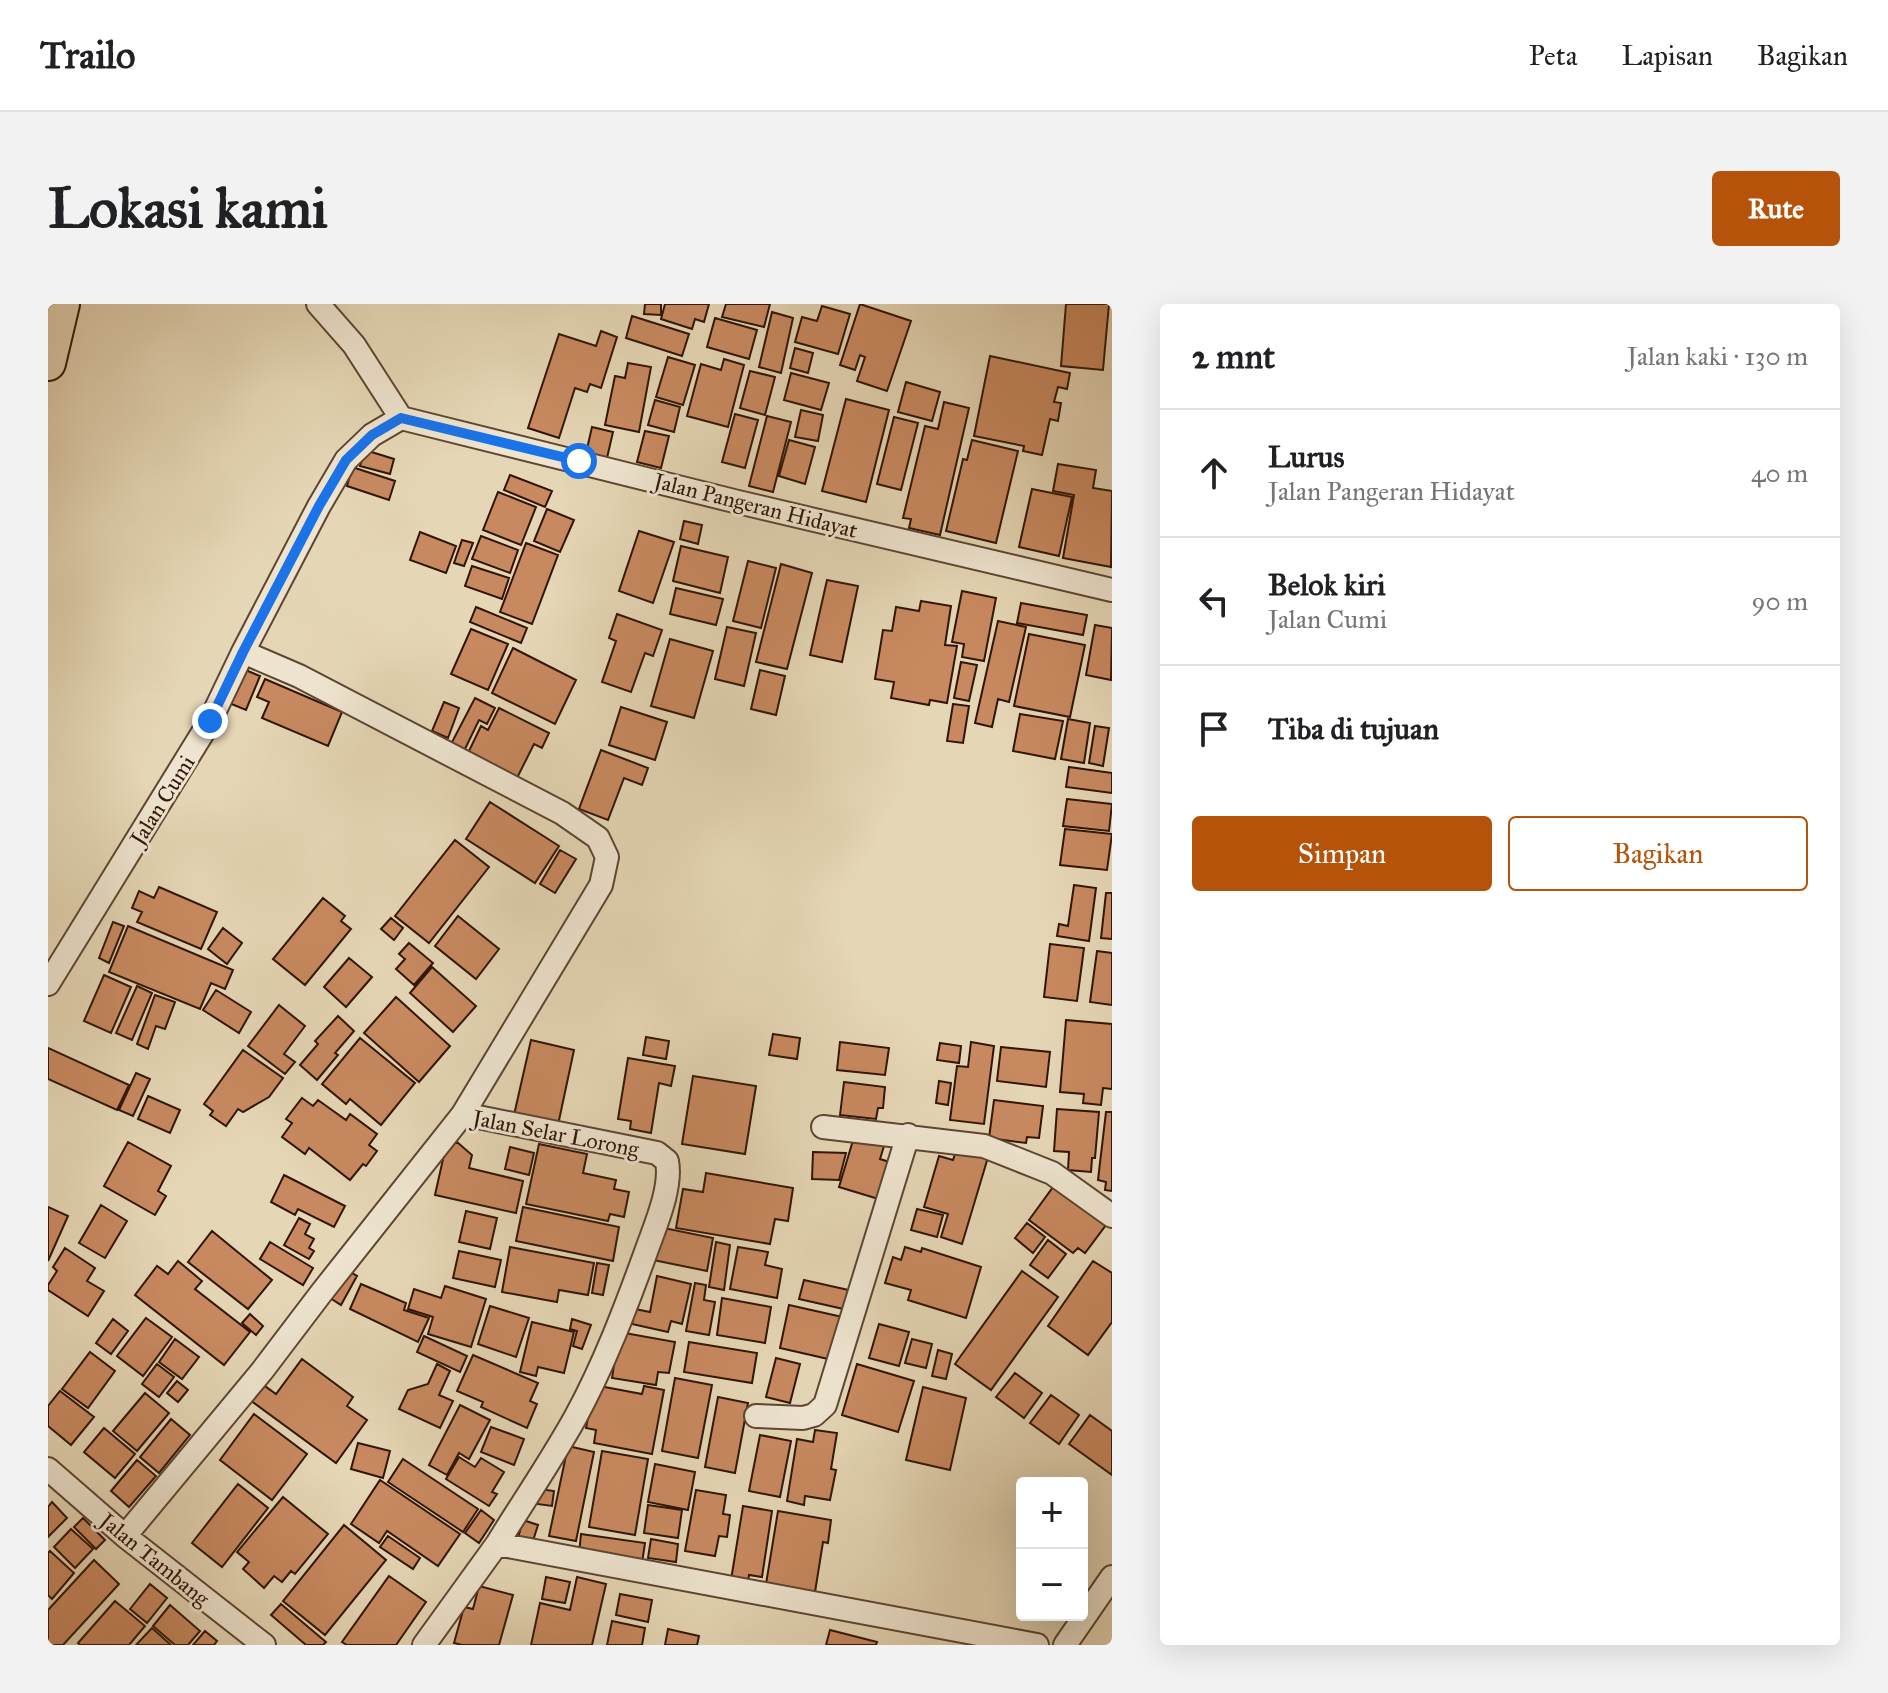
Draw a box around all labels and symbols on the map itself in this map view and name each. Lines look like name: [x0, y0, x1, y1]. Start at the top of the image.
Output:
route start: [561, 443, 597, 479]
street label: Jalan Pangeran Hidayat: [649, 467, 861, 544]
route end: [192, 703, 228, 739]
street label: Jalan Cumi: [123, 750, 201, 852]
street label: Jalan Selar Lorong: [469, 1104, 642, 1163]
street label: Jalan Tambang: [93, 1506, 215, 1612]

